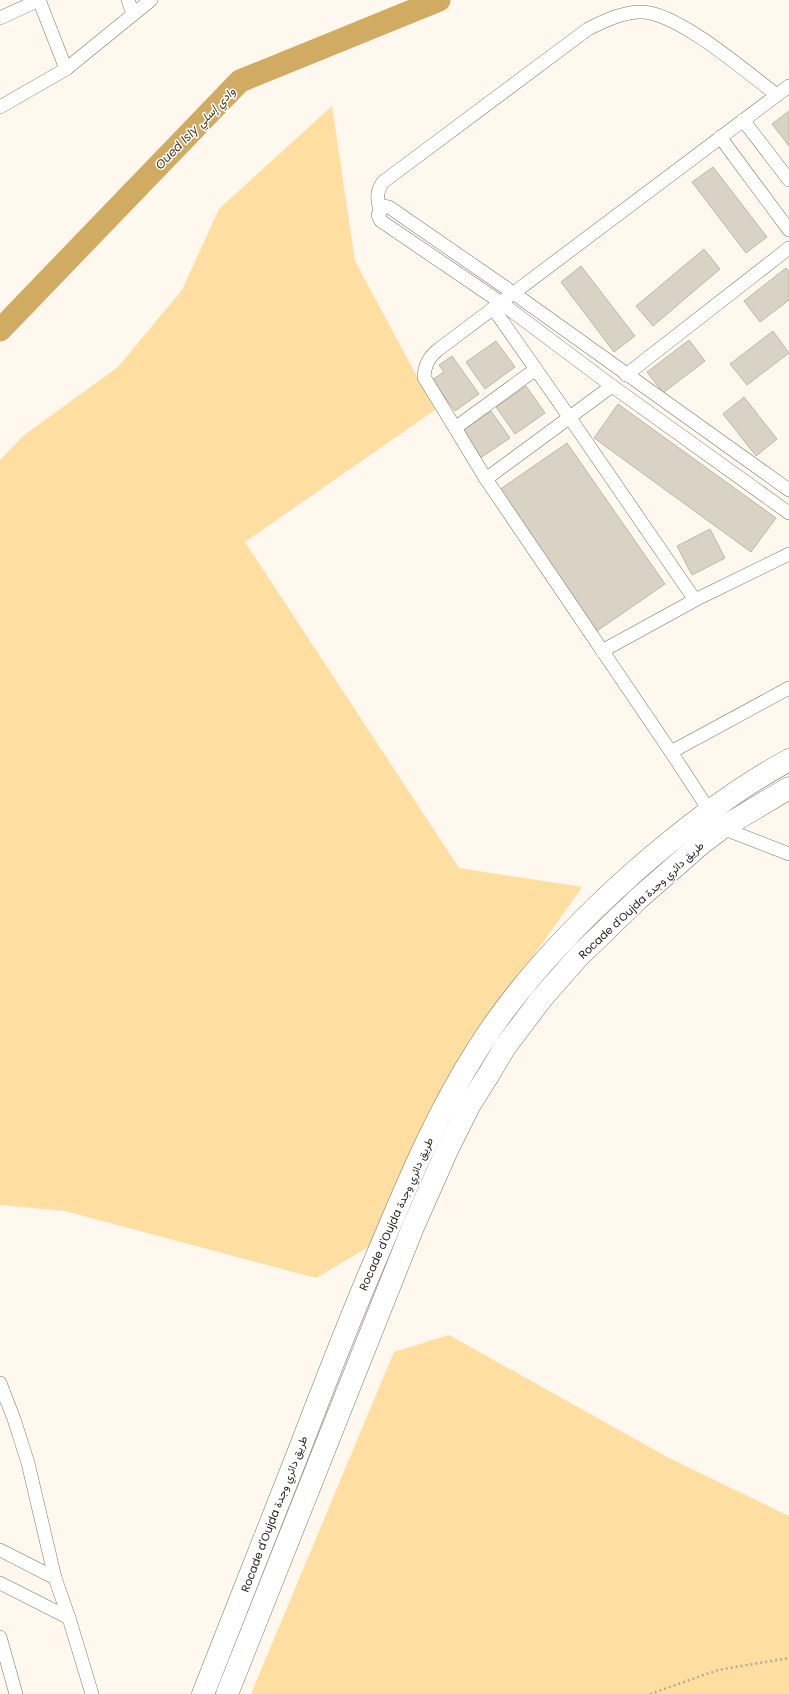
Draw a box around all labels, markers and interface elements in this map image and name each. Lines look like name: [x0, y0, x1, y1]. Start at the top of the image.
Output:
water label: Oued Isly وادي إسلي: [151, 83, 241, 174]
street label: Rocade d'Oujda طريق دائري وجدة: [575, 838, 709, 964]
street label: Rocade d'Oujda طريق دائري وجدة: [355, 1135, 439, 1294]
street label: Rocade d'Oujda طريق دائري وجدة: [237, 1434, 313, 1595]

